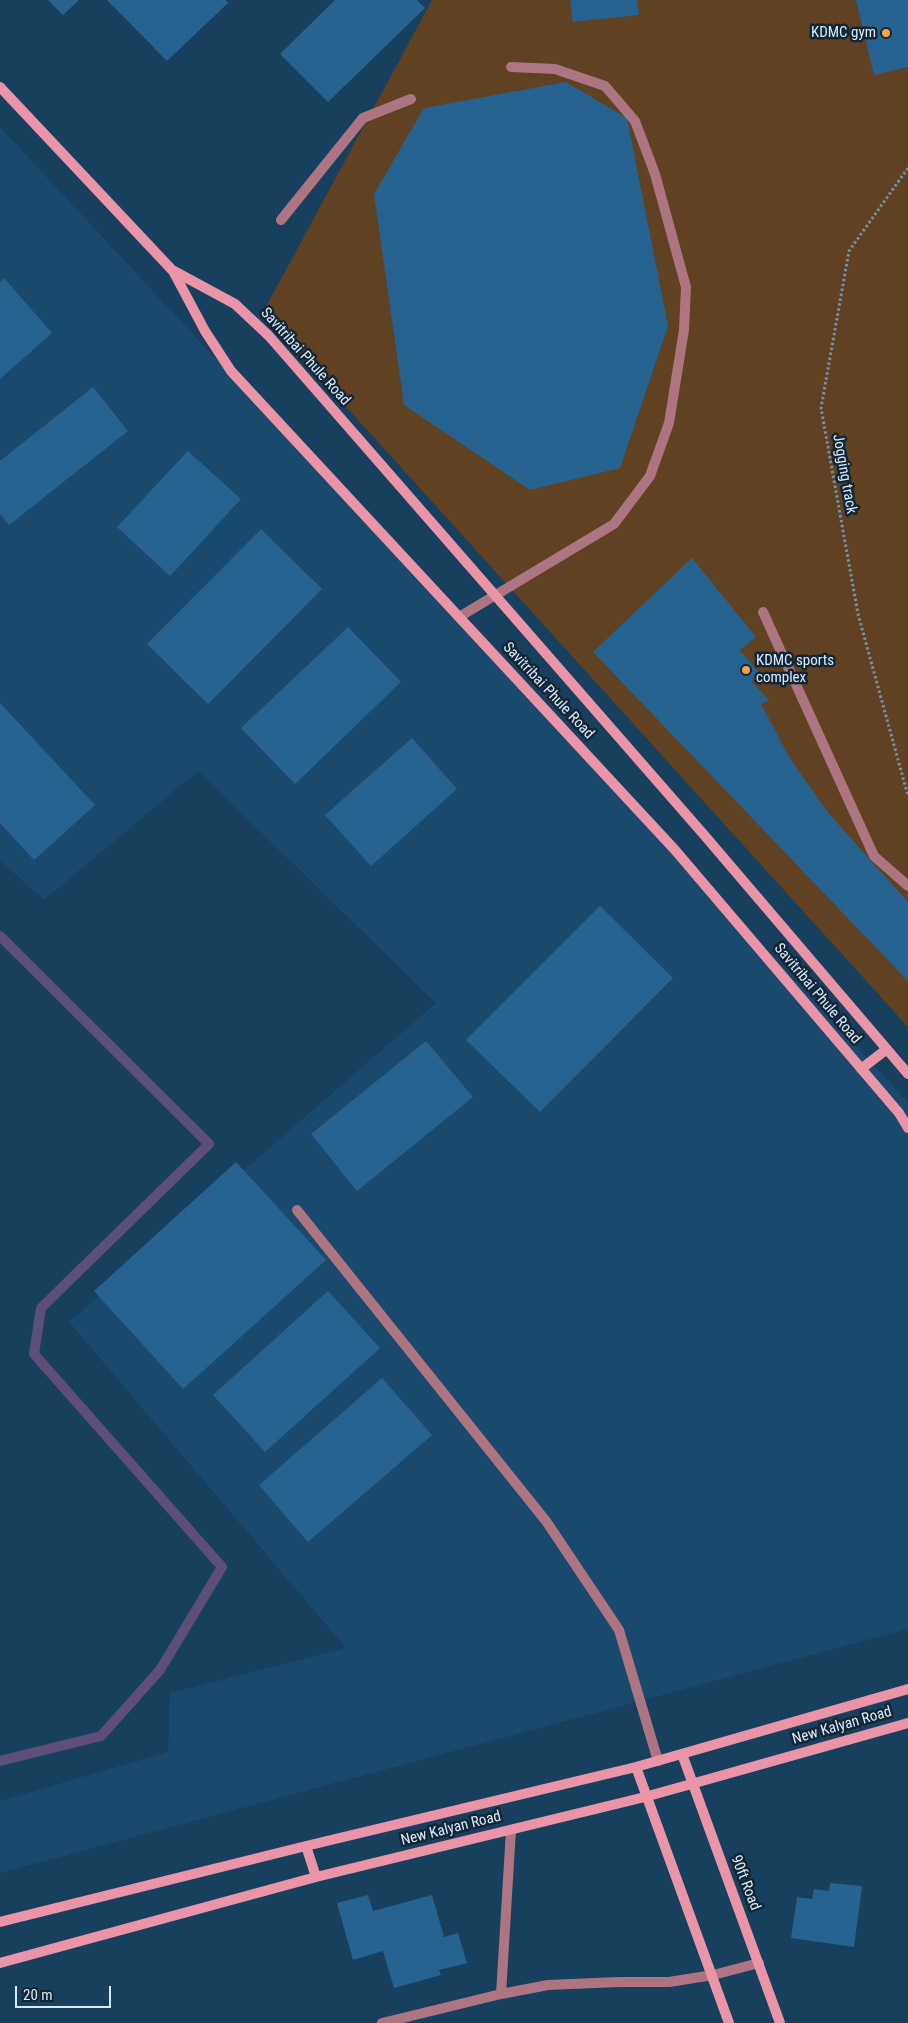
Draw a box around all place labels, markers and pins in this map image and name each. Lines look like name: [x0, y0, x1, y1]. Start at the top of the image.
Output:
place label: KDMC gym: [811, 24, 876, 42]
marker: KDMC gym: [880, 27, 892, 39]
place label: KDMC sports complex: [756, 652, 834, 687]
marker: KDMC sports complex: [740, 664, 752, 676]

